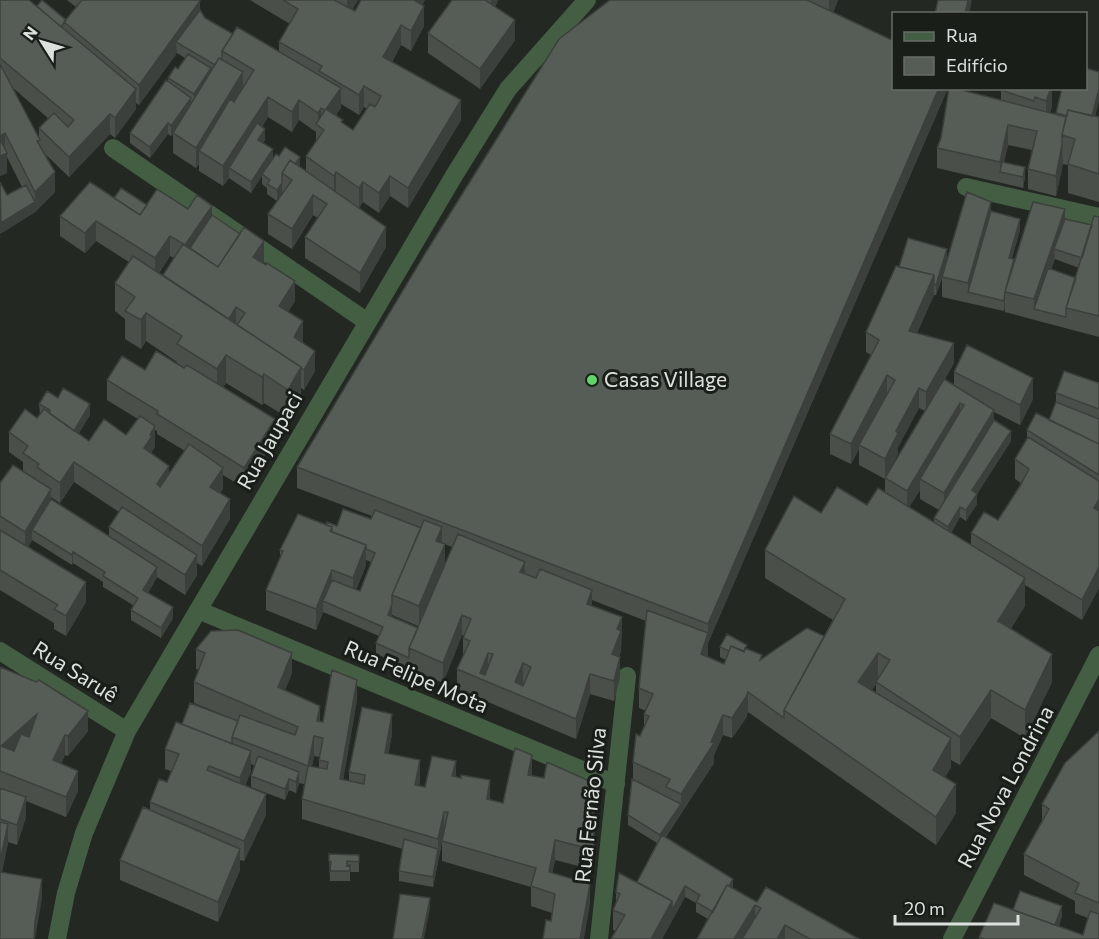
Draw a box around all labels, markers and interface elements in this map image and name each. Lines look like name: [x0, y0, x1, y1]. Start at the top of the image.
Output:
north arrow: [12, 12, 72, 72]
legend: [892, 12, 1087, 90]
text: N: [18, 22, 41, 43]
text: Rua: [946, 24, 977, 46]
text: Edifício: [946, 54, 1008, 76]
place label: Casas Village: [604, 366, 727, 391]
marker: Casas Village: [585, 373, 599, 387]
street label: Rua Jaupaci: [231, 387, 307, 494]
street label: Rua Felipe Mota: [341, 634, 492, 717]
street label: Rua Saruê: [29, 635, 123, 707]
street label: Rua Nova Londrina: [951, 701, 1058, 872]
street label: Rua Fernão Silva: [569, 726, 610, 884]
scale bar: [895, 888, 1018, 926]
text: 20 m: [904, 897, 945, 919]

